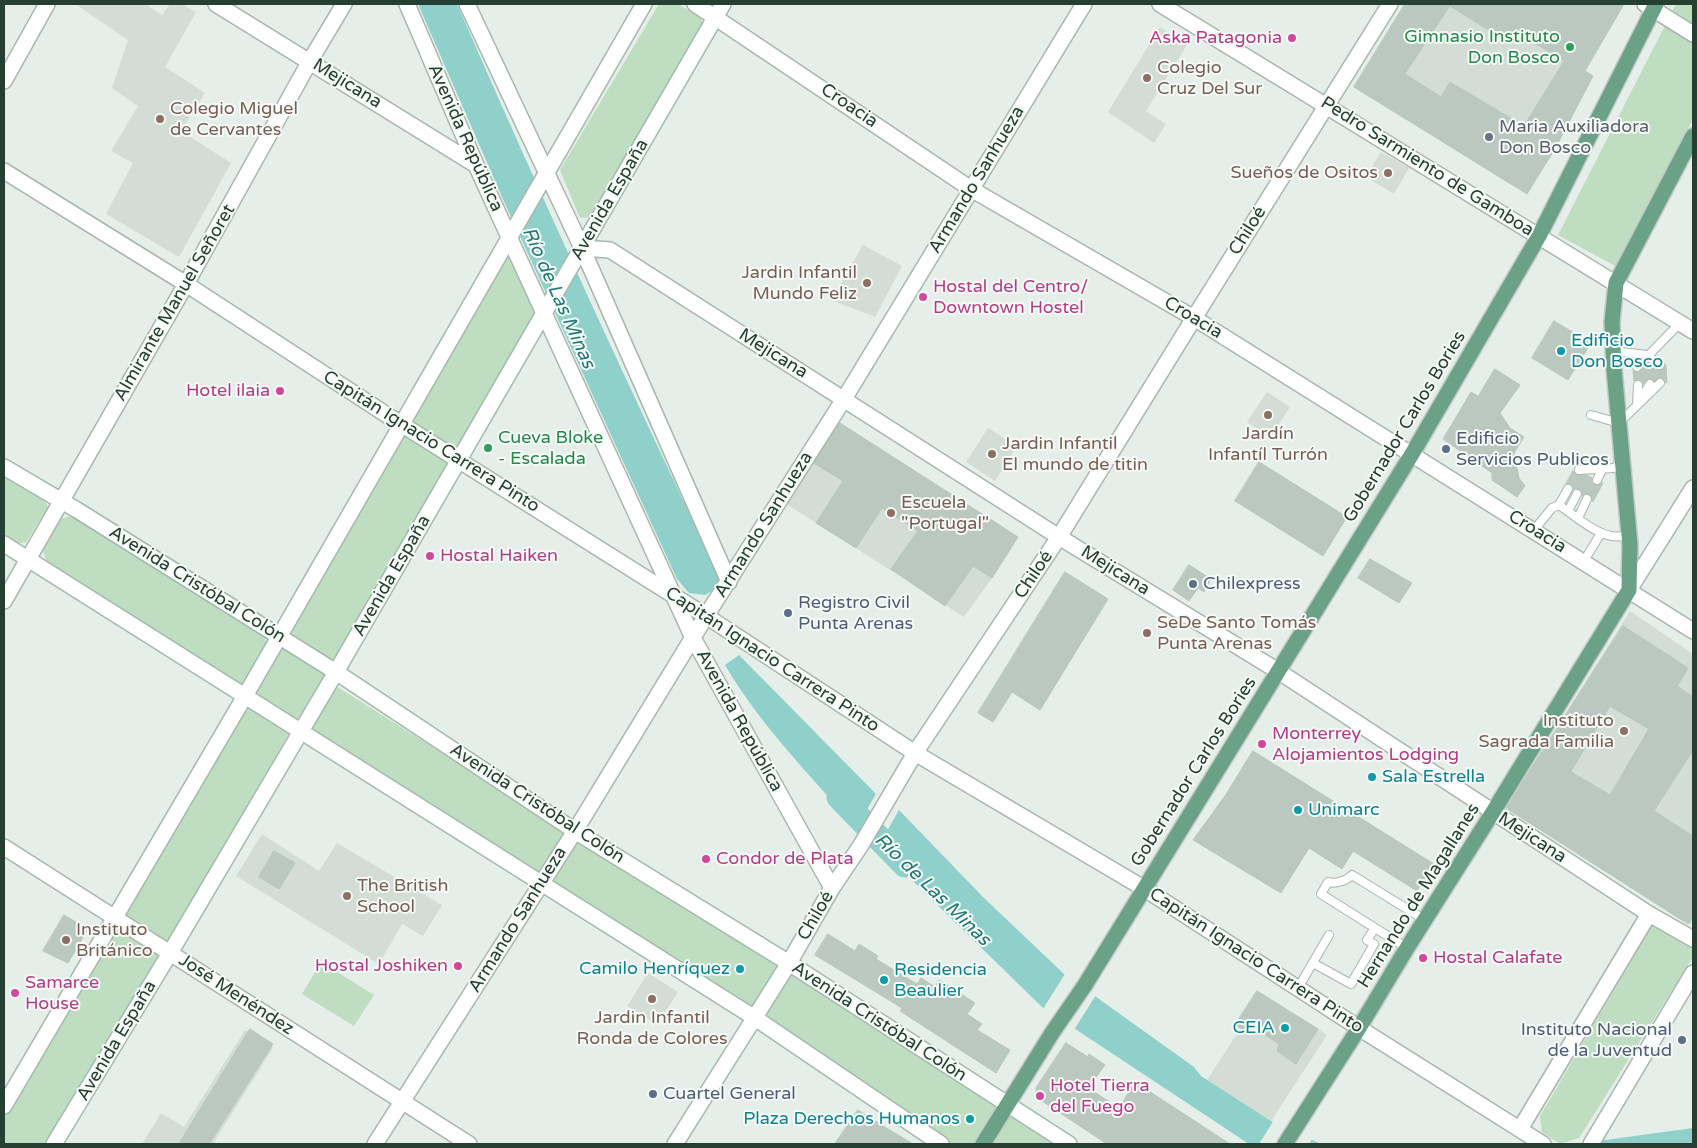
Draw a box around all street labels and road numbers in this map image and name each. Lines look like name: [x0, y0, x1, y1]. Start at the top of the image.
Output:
street label: Mejicana: [309, 54, 385, 114]
street label: Avenida República: [423, 61, 507, 215]
street label: Croacia: [816, 79, 882, 133]
street label: Pedro Sarmiento de Gamboa: [1317, 92, 1537, 242]
street label: Armando Sanhueza: [924, 102, 1030, 258]
street label: Avenida España: [567, 135, 653, 265]
street label: Almirante Manuel Señoret: [110, 201, 240, 405]
street label: Chiloé: [1225, 203, 1271, 259]
street label: Croacia: [1160, 292, 1226, 344]
street label: Mejicana: [735, 324, 811, 384]
street label: Gobernador Carlos Bories: [1339, 327, 1471, 527]
street label: Capitán Ignacio Carrera Pinto: [319, 366, 543, 518]
street label: Armando Sanhueza: [710, 448, 818, 602]
street label: Croacia: [1504, 506, 1570, 558]
street label: Avenida España: [349, 511, 435, 641]
street label: Avenida Cristóbal Colón: [105, 522, 289, 648]
street label: Mejicana: [1077, 541, 1153, 601]
street label: Chiloé: [1010, 547, 1058, 603]
street label: Capitán Ignacio Carrera Pinto: [661, 583, 883, 737]
street label: Avenida República: [691, 646, 787, 796]
street label: Gobernador Carlos Bories: [1127, 673, 1261, 871]
street label: Avenida Cristóbal Colón: [445, 739, 629, 869]
street label: Hernando de Magallanes: [1353, 800, 1485, 992]
street label: Mejicana: [1494, 808, 1570, 868]
street label: Armando Sanhueza: [464, 843, 572, 997]
street label: Capitán Ignacio Carrera Pinto: [1145, 884, 1367, 1038]
street label: Chiloé: [793, 887, 839, 945]
street label: José Menéndez: [174, 950, 298, 1040]
street label: Avenida Cristóbal Colón: [787, 957, 971, 1087]
street label: Avenida España: [73, 977, 161, 1105]

